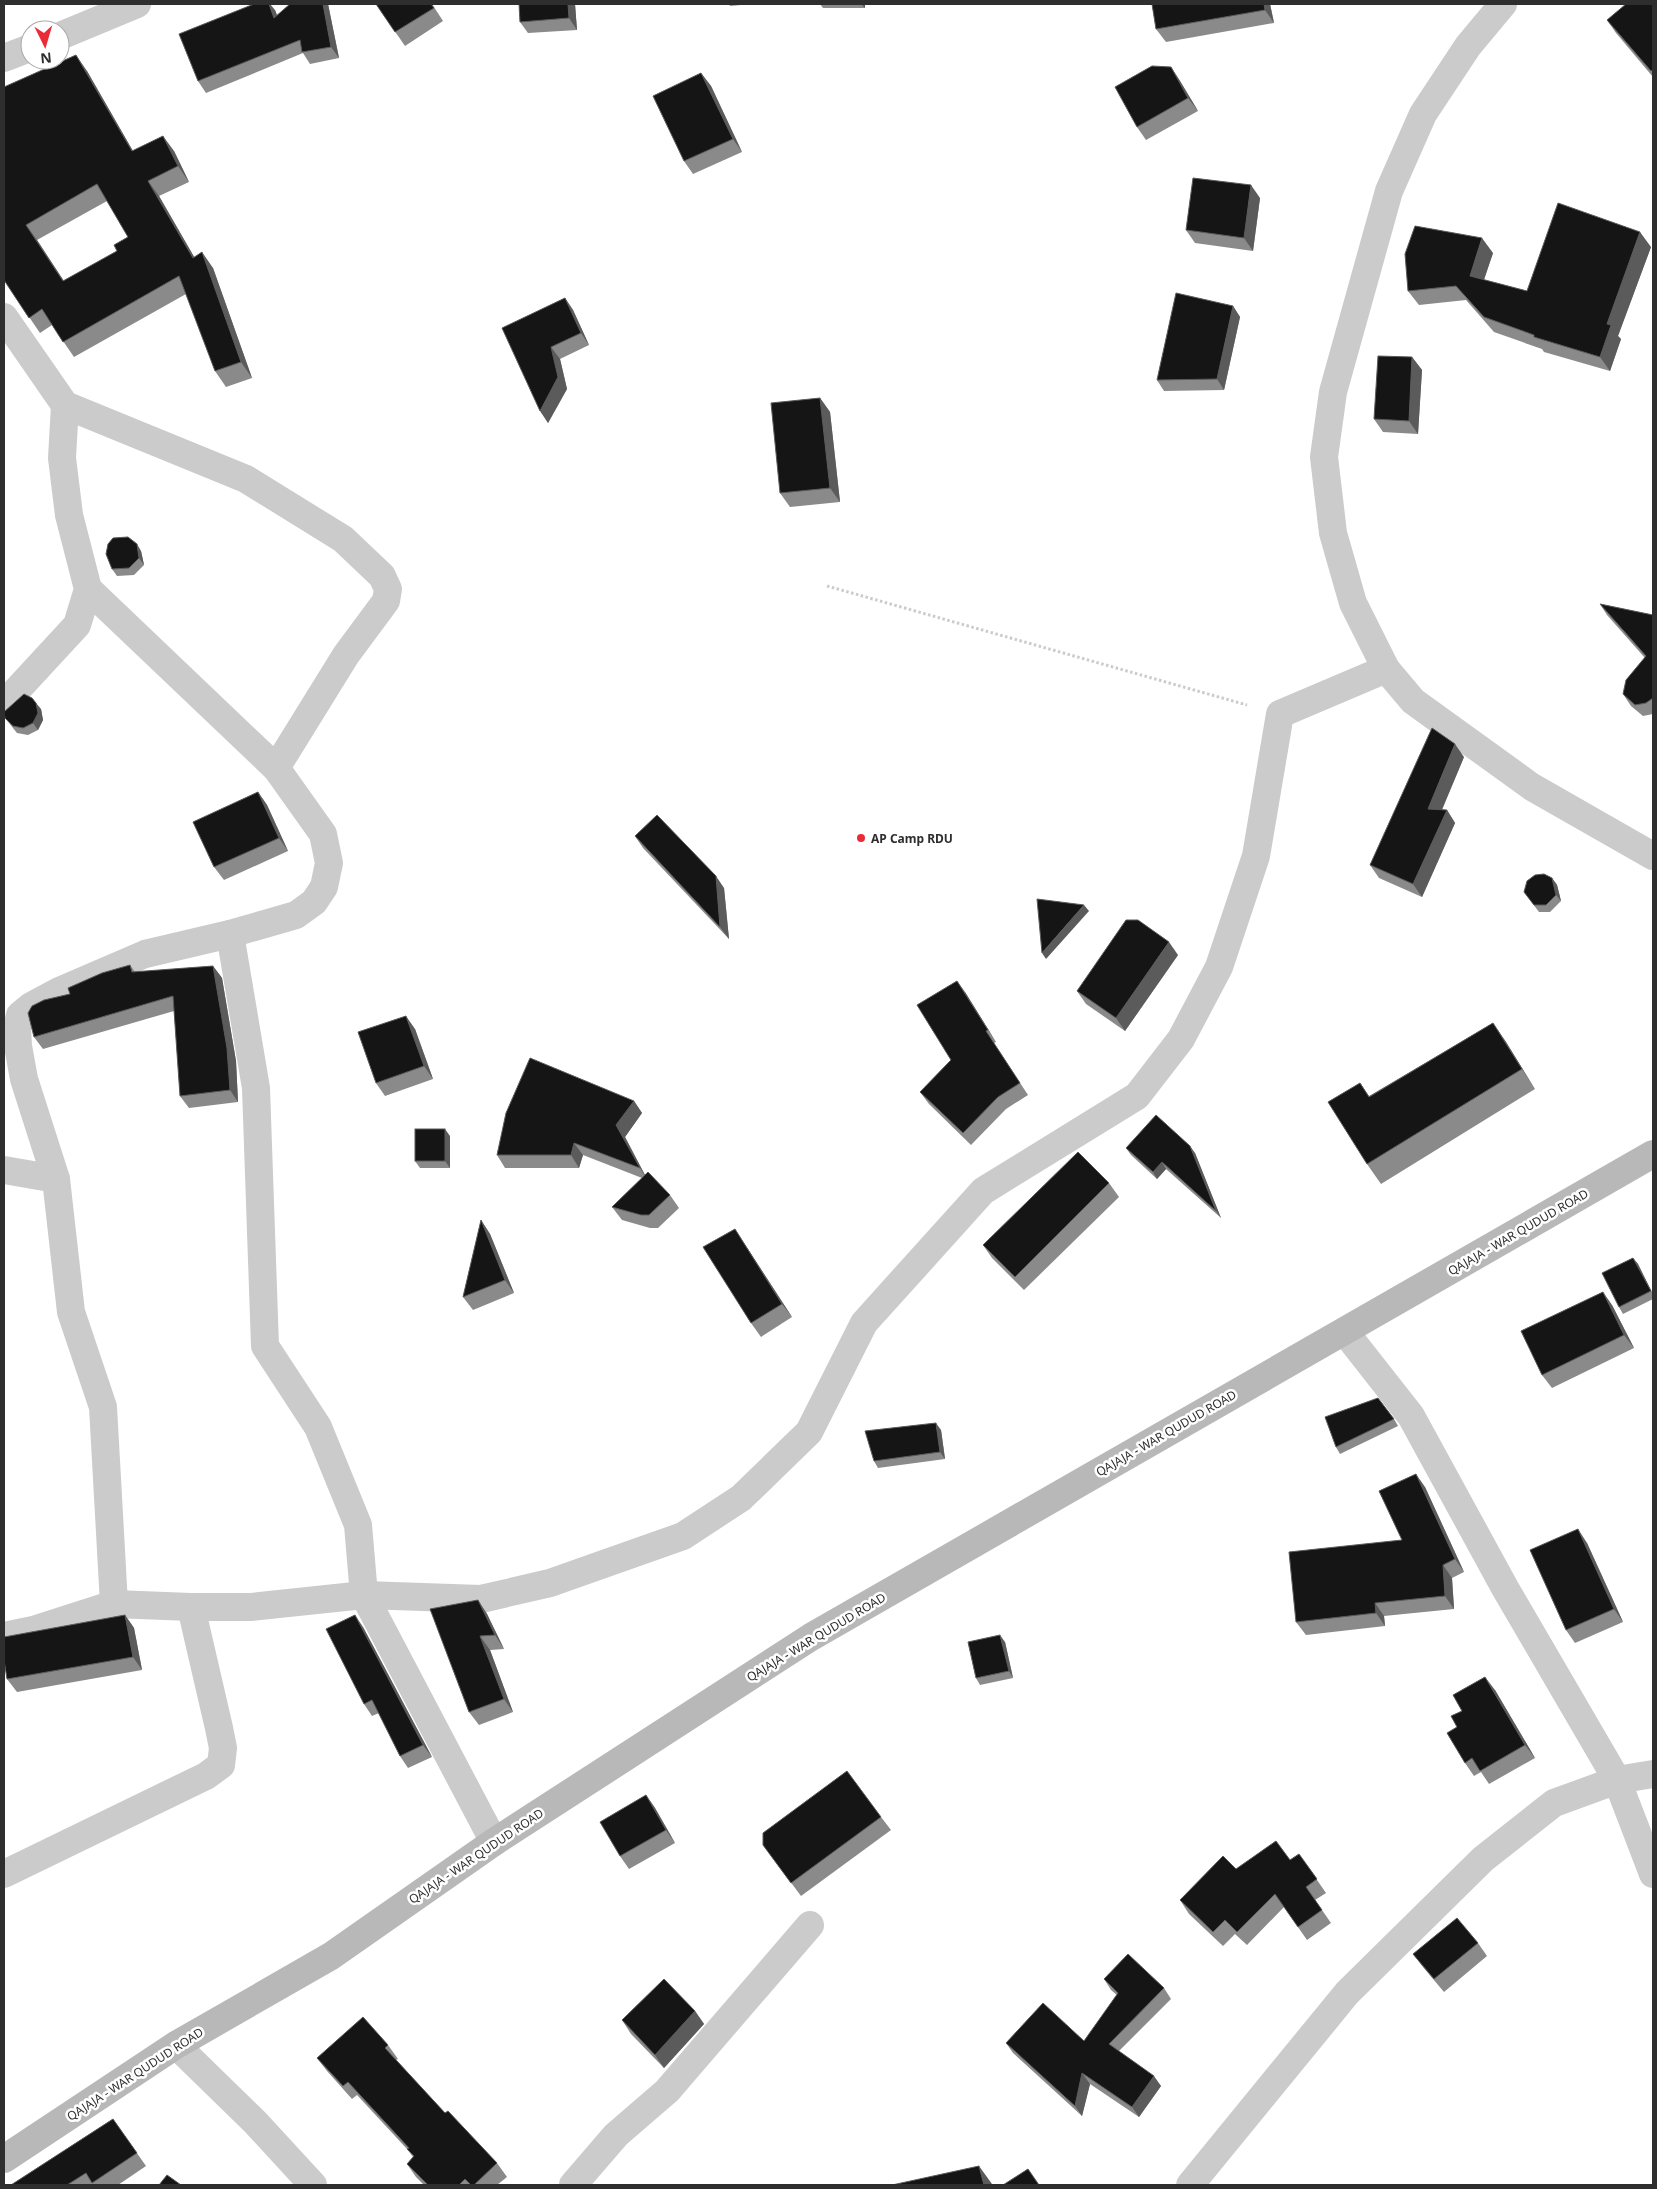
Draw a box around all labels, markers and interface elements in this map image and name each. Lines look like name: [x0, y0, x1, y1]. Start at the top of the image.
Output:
north arrow: [20, 20, 70, 70]
text: N: [40, 48, 53, 68]
place label: AP Camp RDU: [871, 830, 953, 847]
marker: AP Camp RDU: [855, 832, 867, 844]
street label: QAJAJA - WAR QUDUD ROAD: [1445, 1185, 1592, 1279]
street label: QAJAJA - WAR QUDUD ROAD: [1093, 1386, 1240, 1480]
street label: QAJAJA - WAR QUDUD ROAD: [743, 1589, 889, 1685]
street label: QAJAJA - WAR QUDUD ROAD: [405, 1804, 547, 1908]
street label: QAJAJA - WAR QUDUD ROAD: [63, 2023, 207, 2125]

